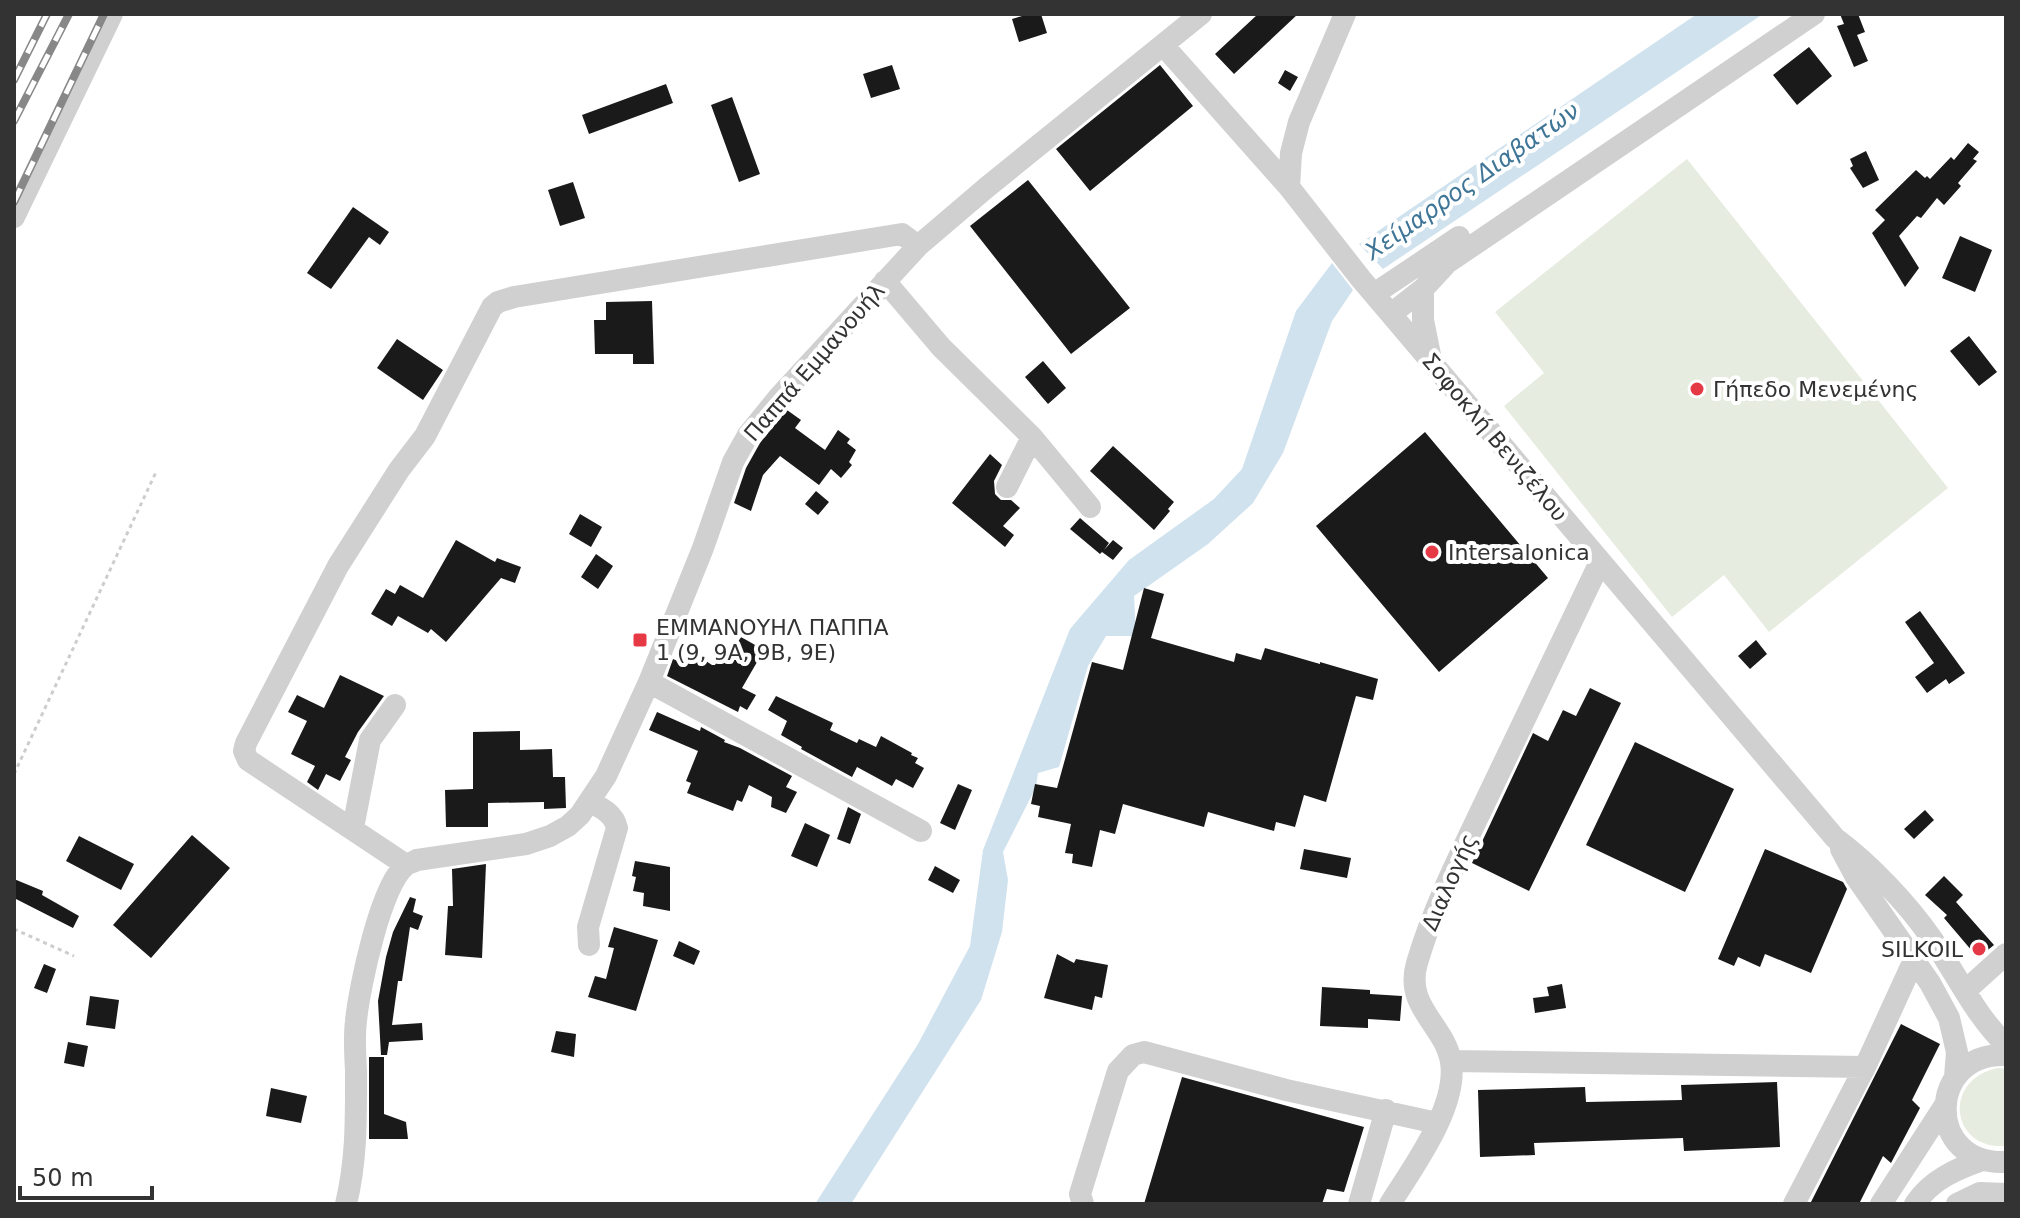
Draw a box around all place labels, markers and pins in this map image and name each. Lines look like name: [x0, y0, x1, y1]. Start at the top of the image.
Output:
place label: Γήπεδο Μενεμένης: [1713, 377, 1918, 402]
marker: Γήπεδο Μενεμένης: [1688, 380, 1706, 398]
place label: Intersalonica: [1448, 540, 1590, 565]
marker: Intersalonica: [1423, 543, 1441, 561]
place label: ΕΜΜΑΝΟΥΗΛ ΠΑΠΠΑ 1 (9, 9Α, 9Β, 9Ε): [656, 615, 888, 665]
marker: ΕΜΜΑΝΟΥΗΛ ΠΑΠΠΑ 1 (9, 9Α, 9Β, 9Ε): [631, 631, 649, 649]
place label: SILKOIL: [1881, 937, 1964, 962]
marker: SILKOIL: [1970, 940, 1988, 958]

